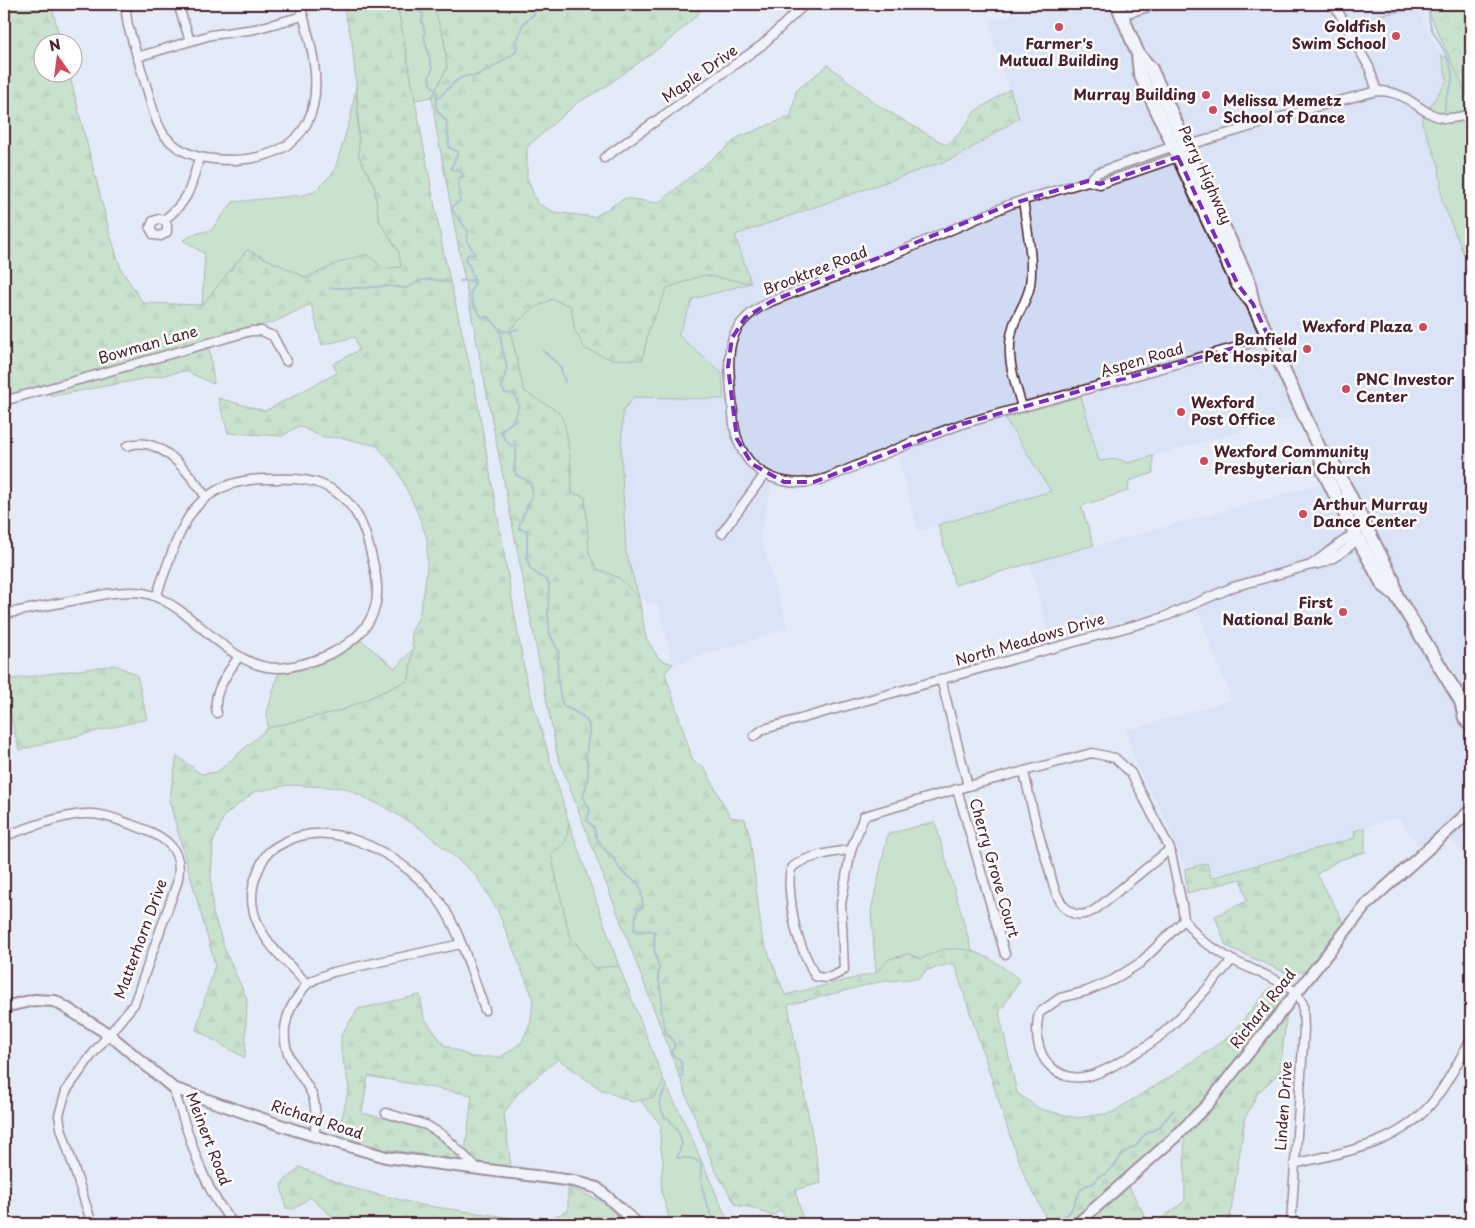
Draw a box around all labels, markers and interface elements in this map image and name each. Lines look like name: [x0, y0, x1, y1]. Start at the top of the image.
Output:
place label: Goldfish Swim School: [1292, 14, 1386, 54]
marker: Farmer's Mutual Building: [1053, 21, 1065, 33]
marker: Goldfish Swim School: [1390, 30, 1402, 42]
place label: Farmer's Mutual Building: [999, 31, 1119, 71]
north arrow: [32, 32, 82, 82]
text: N: [47, 33, 63, 56]
street label: Maple Drive: [657, 38, 742, 107]
place label: Murray Building: [1073, 82, 1196, 105]
place label: Melissa Memetz School of Dance: [1223, 88, 1345, 128]
marker: Murray Building: [1200, 89, 1212, 101]
marker: Melissa Memetz School of Dance: [1207, 104, 1219, 116]
street label: Perry Highway: [1173, 121, 1239, 227]
street label: Brooktree Road: [759, 239, 870, 300]
place label: Wexford Plaza: [1302, 314, 1413, 337]
street label: Bowman Lane: [95, 318, 200, 369]
marker: Wexford Plaza: [1417, 321, 1429, 333]
place label: Banfield Pet Hospital: [1204, 327, 1297, 367]
street label: Aspen Road: [1097, 336, 1186, 381]
marker: Banfield Pet Hospital: [1301, 343, 1313, 355]
place label: PNC Investor Center: [1356, 367, 1455, 407]
marker: PNC Investor Center: [1340, 383, 1352, 395]
place label: Wexford Post Office: [1191, 390, 1275, 430]
marker: Wexford Post Office: [1175, 406, 1187, 418]
place label: Wexford Community Presbyterian Church: [1214, 439, 1371, 479]
marker: Wexford Community Presbyterian Church: [1198, 455, 1210, 467]
place label: Arthur Murray Dance Center: [1313, 492, 1428, 532]
marker: Arthur Murray Dance Center: [1297, 508, 1309, 520]
place label: First National Bank: [1222, 590, 1333, 630]
street label: North Meadows Drive: [952, 606, 1107, 671]
marker: First National Bank: [1337, 606, 1349, 618]
street label: Cherry Grove Court: [965, 795, 1026, 940]
street label: Matterhorn Drive: [107, 875, 172, 1002]
street label: Richard Road: [1223, 963, 1300, 1053]
street label: Linden Drive: [1268, 1060, 1297, 1151]
street label: Meinert Road: [181, 1088, 238, 1189]
street label: Richard Road: [268, 1093, 367, 1144]

